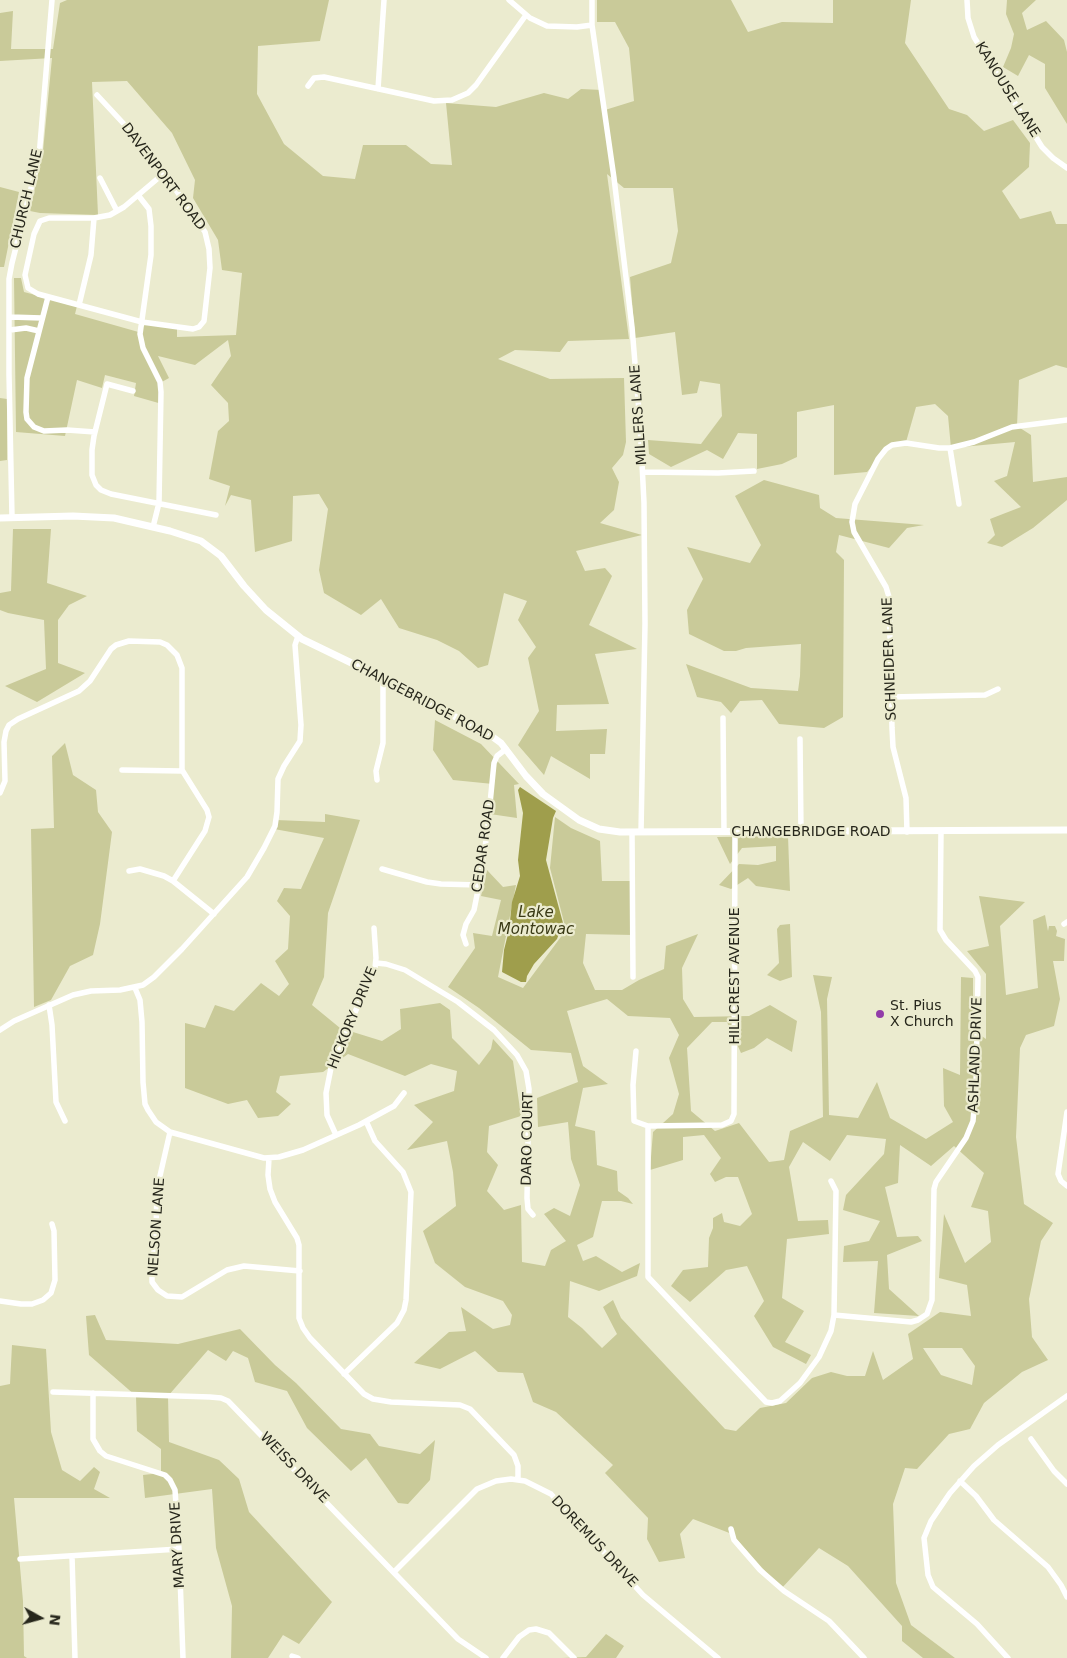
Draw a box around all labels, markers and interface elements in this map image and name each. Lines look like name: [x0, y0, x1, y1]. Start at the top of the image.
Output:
street label: KANOUSE LANE: [971, 39, 1043, 141]
street label: DAVENPORT ROAD: [117, 120, 209, 234]
street label: CHURCH LANE: [7, 148, 47, 250]
street label: MILLERS LANE: [627, 364, 651, 466]
street label: SCHNEIDER LANE: [879, 597, 901, 721]
street label: CHANGEBRIDGE ROAD: [348, 656, 496, 746]
street label: CEDAR ROAD: [469, 798, 499, 894]
street label: CHANGEBRIDGE ROAD: [731, 824, 891, 840]
water label: Lake Montowac: [498, 904, 574, 939]
street label: HILLCREST AVENUE: [727, 907, 743, 1045]
street label: HICKORY DRIVE: [325, 964, 381, 1072]
street label: ASHLAND DRIVE: [966, 997, 986, 1113]
place label: St. Pius X Church: [890, 998, 954, 1030]
marker: St. Pius X Church: [874, 1008, 886, 1020]
street label: DARO COURT: [519, 1092, 537, 1186]
street label: NELSON LANE: [145, 1177, 169, 1277]
street label: WEISS DRIVE: [256, 1429, 332, 1507]
street label: DOREMUS DRIVE: [547, 1493, 641, 1591]
street label: MARY DRIVE: [167, 1501, 189, 1589]
north arrow: [15, 1593, 65, 1643]
text: N: [46, 1613, 64, 1627]

